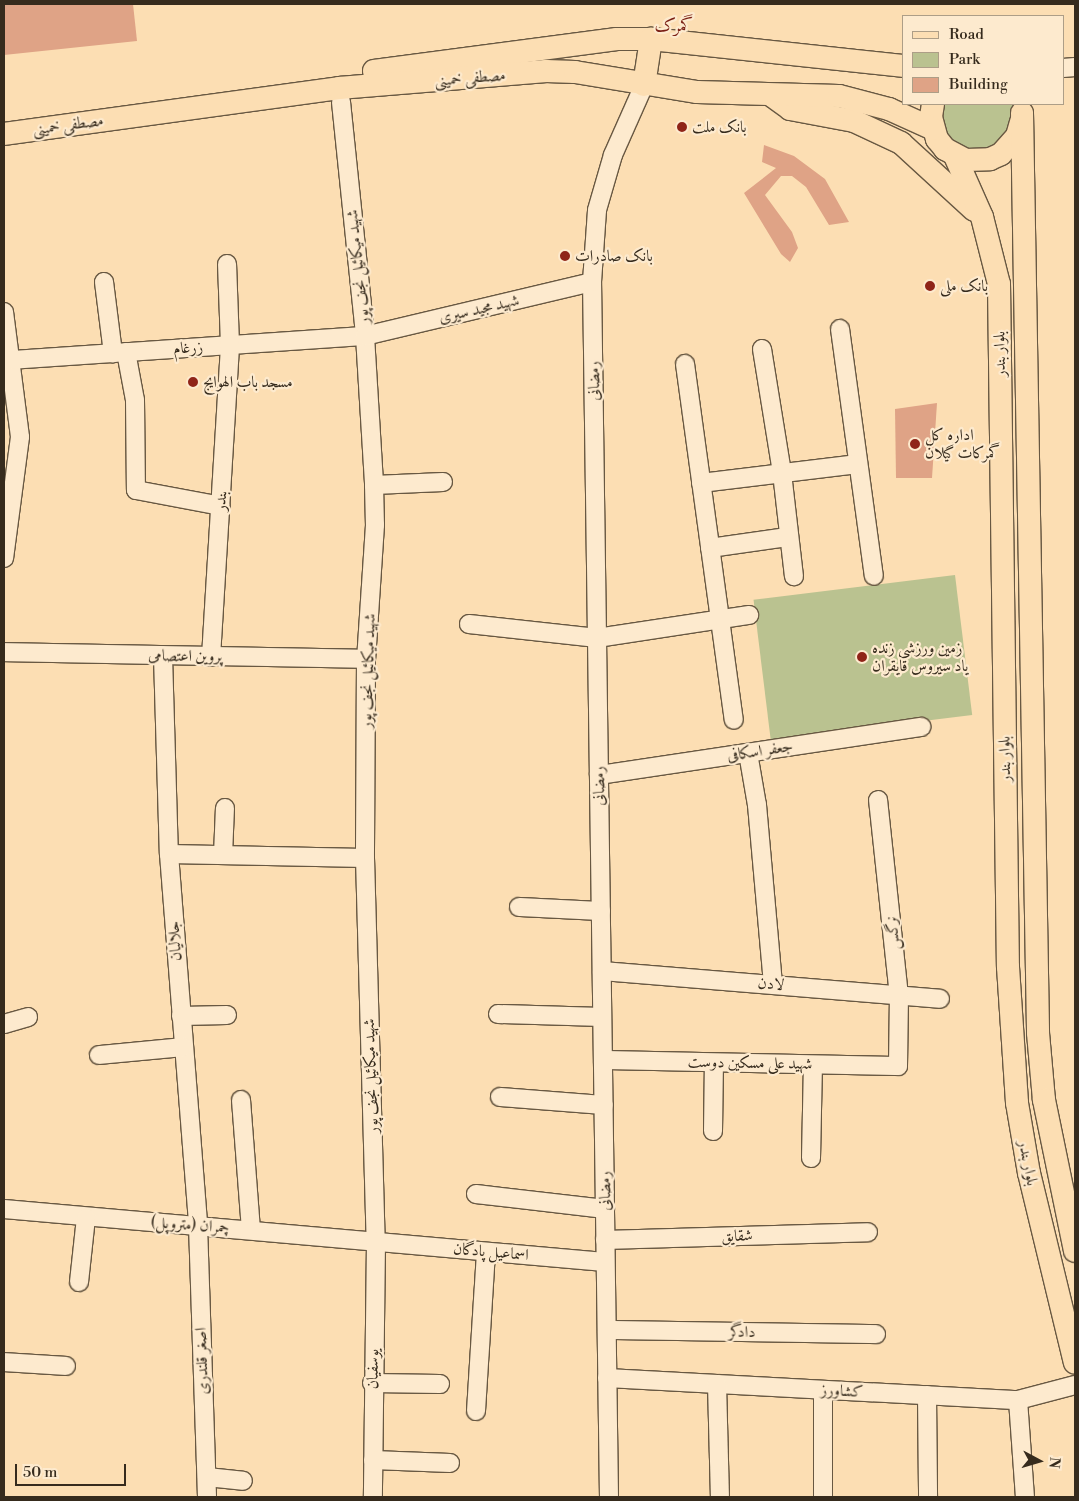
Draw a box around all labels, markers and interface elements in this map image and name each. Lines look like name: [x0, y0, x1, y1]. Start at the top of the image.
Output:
district label: گمرک: [655, 15, 693, 37]
legend: [902, 15, 1064, 105]
text: Road: [949, 25, 984, 44]
text: Park: [949, 50, 980, 69]
street label: مصطفی خمینی: [434, 65, 506, 91]
text: Building: [949, 75, 1008, 94]
street label: مصطفی خمینی: [31, 111, 105, 139]
place label: بانک ملت: [692, 117, 747, 137]
marker: بانک ملت: [676, 121, 688, 133]
street label: شهید میکائیل نجف پور: [342, 209, 374, 325]
place label: بانک صادرات: [575, 246, 653, 266]
marker: بانک صادرات: [559, 250, 571, 262]
place label: بانک ملی: [940, 276, 988, 296]
marker: بانک ملی: [924, 280, 936, 292]
street label: شهید مجید سیری: [437, 290, 521, 328]
street label: بلوار بندر: [990, 331, 1010, 377]
street label: زرغام: [172, 337, 204, 359]
street label: رمضانی: [584, 361, 604, 401]
place label: مسجد باب الهوایج: [203, 372, 293, 392]
marker: مسجد باب الهوایج: [187, 376, 199, 388]
place label: اداره کل گمرکات گیلان: [925, 425, 1000, 463]
marker: اداره کل گمرکات گیلان: [909, 438, 921, 450]
street label: بندر: [211, 490, 231, 512]
street label: شهید میکائیل نجف پور: [356, 613, 380, 729]
place label: زمین ورزشی زنده یاد سیروس قایقران: [872, 638, 968, 676]
street label: پروین اعتصامی: [148, 646, 222, 666]
marker: زمین ورزشی زنده یاد سیروس قایقران: [856, 651, 868, 663]
street label: جعفر اسکافی: [726, 736, 794, 766]
street label: بلوار بندر: [995, 736, 1015, 782]
street label: رمضانی: [589, 766, 609, 806]
street label: نرگس: [882, 915, 904, 951]
street label: جلالیان: [164, 920, 186, 962]
street label: لادن: [757, 973, 785, 995]
street label: شهید میکائیل نجف پور: [359, 1018, 383, 1134]
street label: شهید علی مسکین دوست: [687, 1052, 813, 1074]
street label: بلوار بندر: [1014, 1139, 1042, 1187]
street label: رمضانی: [595, 1171, 615, 1211]
street label: چمران (متروپل): [150, 1213, 230, 1237]
street label: شقایق: [721, 1226, 753, 1246]
street label: اسماعیل پادگان: [452, 1239, 530, 1265]
street label: دادگر: [728, 1322, 756, 1342]
street label: اصغر قلندری: [191, 1327, 213, 1395]
street label: یوسفیان: [363, 1349, 383, 1389]
street label: کشاورز: [820, 1380, 864, 1402]
north arrow: [1014, 1436, 1064, 1486]
scale bar: [18, 1454, 129, 1486]
text: N: [1044, 1456, 1063, 1469]
text: 50 m: [23, 1463, 57, 1482]

